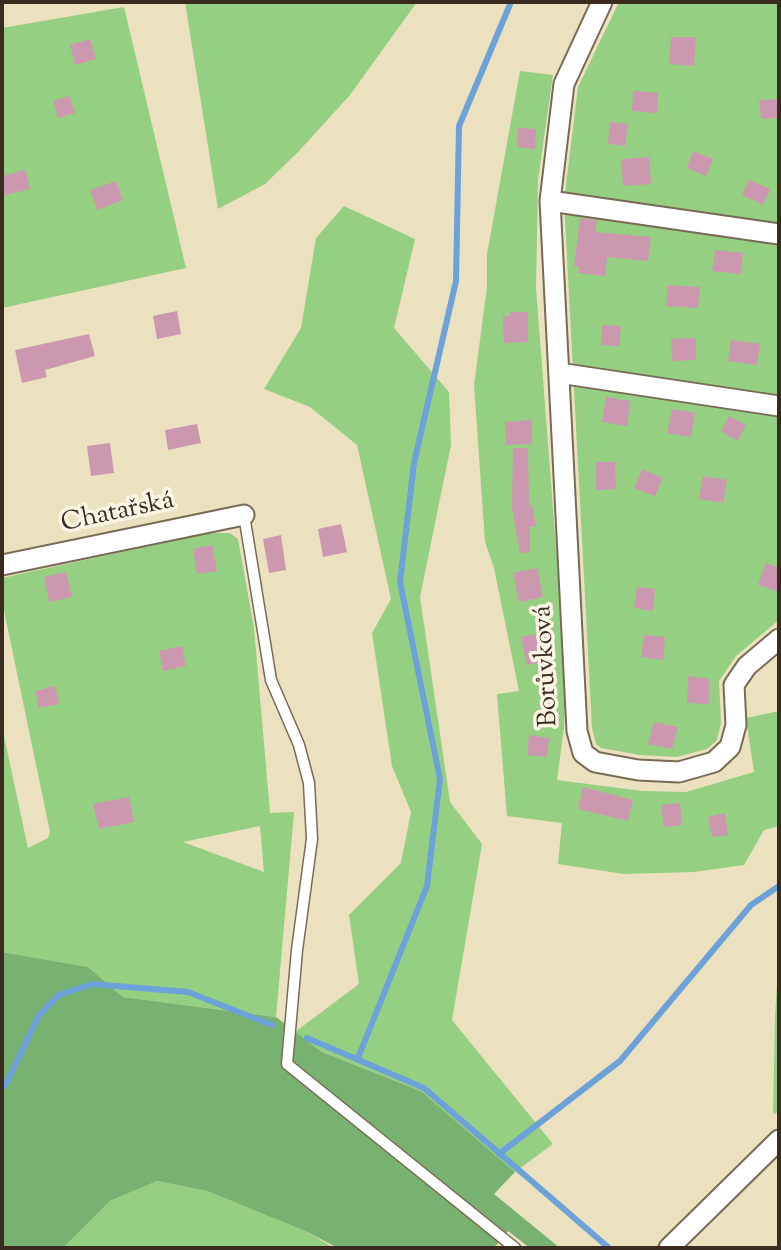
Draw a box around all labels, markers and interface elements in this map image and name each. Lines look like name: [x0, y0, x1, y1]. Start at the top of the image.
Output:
street label: Chatařská: [59, 487, 177, 541]
street label: Borůvková: [529, 605, 567, 727]

